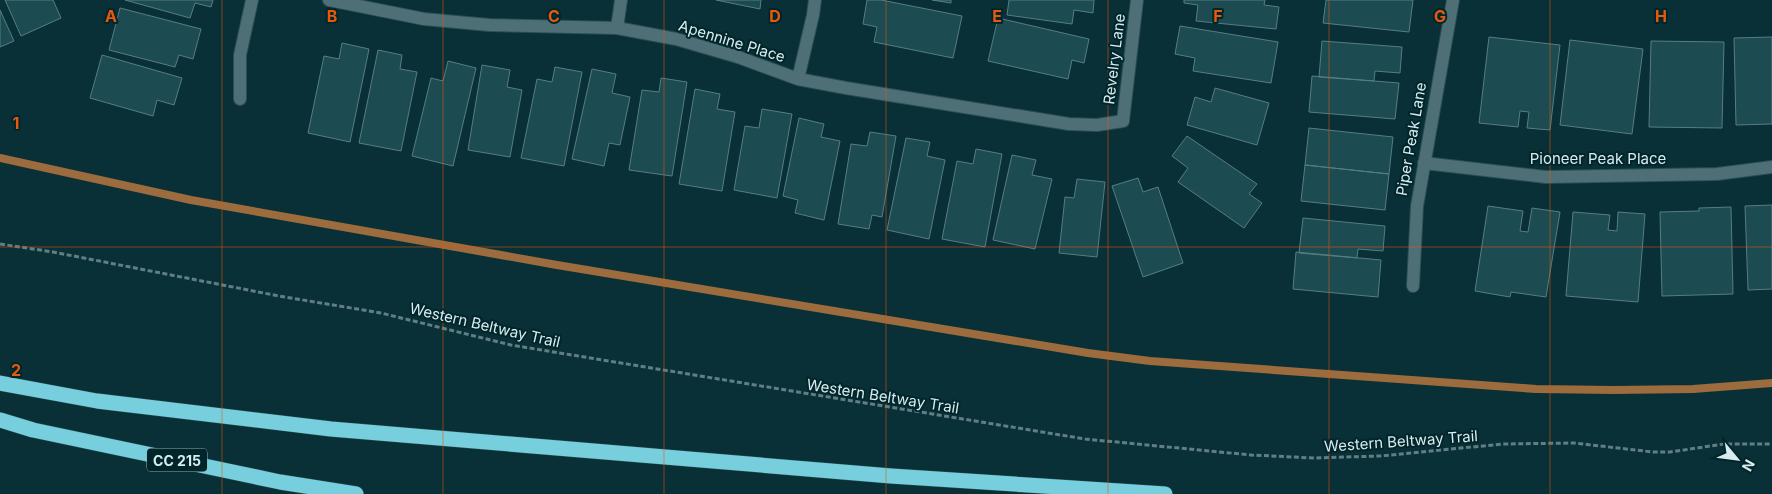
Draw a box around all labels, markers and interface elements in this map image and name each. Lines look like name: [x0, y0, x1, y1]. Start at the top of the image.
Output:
text: A: [105, 6, 117, 26]
text: B: [327, 6, 337, 26]
text: C: [548, 6, 560, 26]
text: D: [769, 6, 781, 26]
text: E: [992, 6, 1002, 26]
text: F: [1213, 6, 1223, 26]
text: G: [1434, 6, 1446, 26]
text: H: [1655, 6, 1667, 26]
street label: Revelry Lane: [1099, 12, 1129, 106]
street label: Apennine Place: [676, 16, 788, 66]
street label: Piper Peak Lane: [1392, 81, 1430, 197]
text: 1: [13, 113, 19, 133]
street label: Pioneer Peak Place: [1530, 149, 1666, 168]
street label: Western Beltway Trail: [408, 298, 562, 352]
text: 2: [11, 360, 21, 380]
street label: Western Beltway Trail: [805, 375, 961, 417]
street label: Western Beltway Trail: [1324, 426, 1478, 456]
north arrow: [1712, 434, 1762, 484]
road number: CC 215: [147, 448, 207, 472]
text: N: [1739, 457, 1759, 474]

